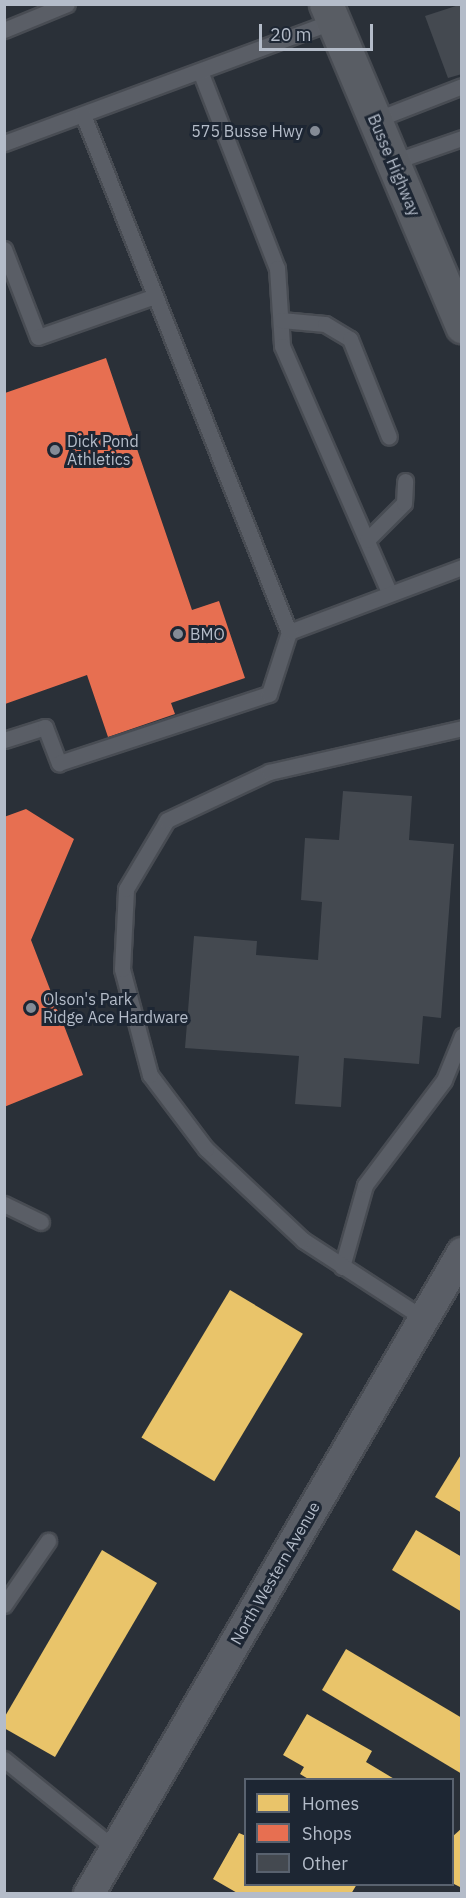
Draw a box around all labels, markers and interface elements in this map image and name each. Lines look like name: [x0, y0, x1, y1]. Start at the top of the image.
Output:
scale bar: [262, 12, 376, 50]
text: 20 m: [270, 23, 312, 46]
street label: Busse Highway: [364, 111, 424, 219]
place label: 575 Busse Hwy: [191, 121, 303, 141]
marker: 575 Busse Hwy: [308, 124, 322, 138]
place label: Dick Pond Athletics: [67, 431, 139, 469]
marker: Dick Pond Athletics: [48, 443, 62, 457]
place label: BMO: [190, 624, 225, 644]
marker: BMO: [171, 627, 185, 641]
place label: Olson's Park Ridge Ace Hardware: [43, 989, 188, 1027]
marker: Olson's Park Ridge Ace Hardware: [24, 1001, 38, 1015]
street label: North Western Avenue: [226, 1498, 324, 1648]
legend: [244, 1778, 454, 1886]
text: Homes: [302, 1792, 359, 1815]
text: Shops: [302, 1822, 352, 1845]
text: Other: [302, 1852, 348, 1875]

